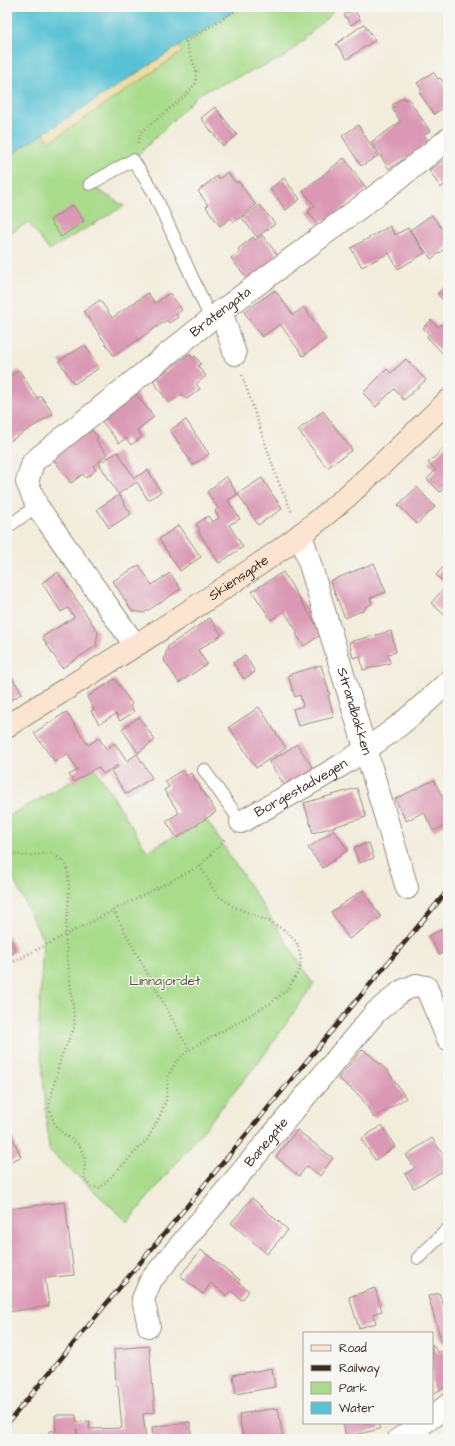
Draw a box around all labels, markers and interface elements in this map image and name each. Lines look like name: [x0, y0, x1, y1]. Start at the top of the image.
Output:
street label: Bråtengata: [186, 282, 255, 342]
street label: Skiensgate: [205, 550, 273, 606]
street label: Strandbakken: [332, 665, 377, 757]
street label: Borgestadvegen: [251, 754, 351, 822]
park label: Linnajordet: [129, 971, 201, 991]
street label: Banegate: [240, 1113, 294, 1171]
legend: [303, 1332, 433, 1424]
text: Road: [339, 1340, 367, 1357]
text: Railway: [339, 1360, 380, 1378]
text: Park: [339, 1380, 367, 1397]
text: Water: [339, 1400, 375, 1417]

